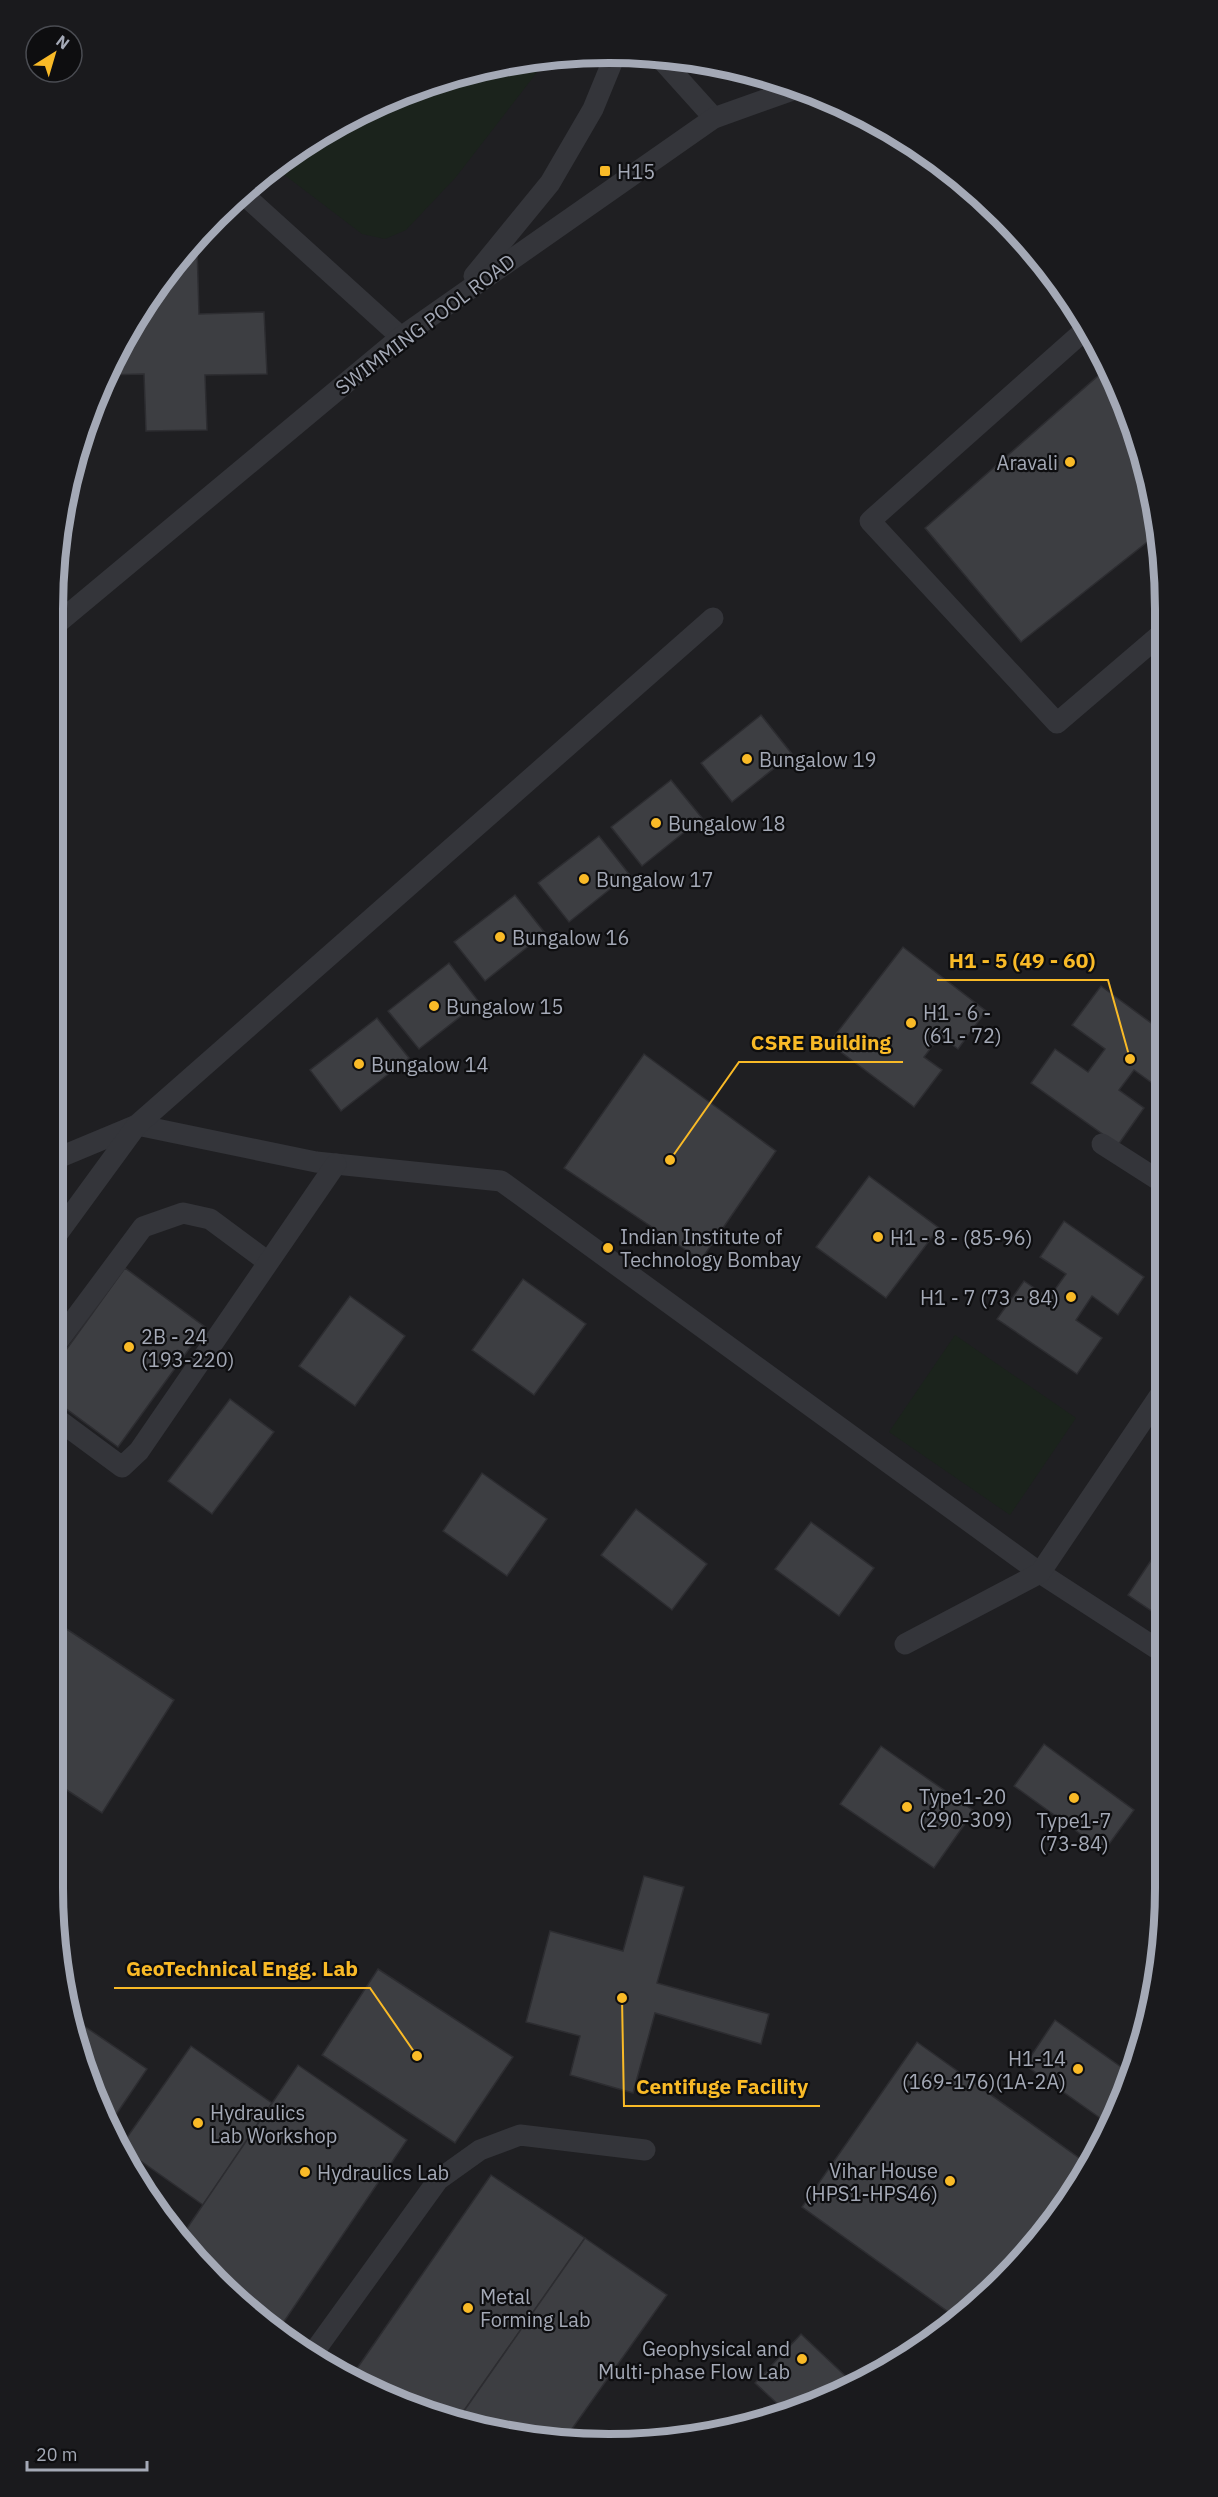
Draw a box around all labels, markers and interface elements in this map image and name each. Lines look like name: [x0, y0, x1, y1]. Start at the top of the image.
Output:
north arrow: [24, 24, 84, 84]
text: N: [52, 31, 74, 53]
place label: H15: [617, 158, 655, 185]
marker: H15: [598, 164, 612, 178]
street label: SWIMMING POOL ROAD: [330, 247, 520, 401]
place label: Aravali: [997, 449, 1058, 476]
marker: Aravali: [1063, 455, 1077, 469]
place label: Bungalow 19: [759, 746, 877, 773]
marker: Bungalow 19: [740, 752, 754, 766]
place label: Bungalow 18: [668, 810, 786, 837]
marker: Bungalow 18: [649, 816, 663, 830]
place label: Bungalow 17: [596, 866, 714, 893]
marker: Bungalow 17: [577, 872, 591, 886]
place label: Bungalow 16: [512, 924, 630, 951]
marker: Bungalow 16: [493, 930, 507, 944]
callout: H1 - 5 (49 - 60): [937, 941, 1108, 980]
text: H1 - 5 (49 - 60): [949, 946, 1095, 974]
place label: Bungalow 15: [446, 993, 564, 1020]
marker: Bungalow 15: [427, 999, 441, 1013]
place label: H1 - 6 - (61 - 72): [923, 999, 1002, 1049]
marker: H1 - 6 - (61 - 72): [904, 1016, 918, 1030]
callout: CSRE Building: [739, 1023, 903, 1062]
text: CSRE Building: [751, 1028, 892, 1056]
place label: Bungalow 14: [371, 1051, 489, 1078]
marker: Bungalow 14: [352, 1057, 366, 1071]
place label: Indian Institute of Technology Bombay: [620, 1223, 801, 1273]
place label: H1 - 8 - (85-96): [890, 1224, 1032, 1251]
marker: H1 - 8 - (85-96): [871, 1230, 885, 1244]
marker: Indian Institute of Technology Bombay: [601, 1241, 615, 1255]
place label: H1 - 7 (73 - 84): [920, 1284, 1059, 1311]
marker: H1 - 7 (73 - 84): [1064, 1290, 1078, 1304]
place label: 2B - 24 (193-220): [141, 1323, 234, 1373]
marker: 2B - 24 (193-220): [122, 1340, 136, 1354]
place label: Type1-20 (290-309): [919, 1783, 1012, 1833]
marker: Type1-7 (73-84): [1067, 1791, 1081, 1805]
marker: Type1-20 (290-309): [900, 1800, 914, 1814]
place label: Type1-7 (73-84): [1036, 1807, 1112, 1857]
callout: GeoTechnical Engg. Lab: [114, 1949, 370, 1988]
text: GeoTechnical Engg. Lab: [126, 1954, 358, 1982]
place label: H1-14 (169-176)(1A-2A): [902, 2045, 1066, 2095]
marker: H1-14 (169-176)(1A-2A): [1071, 2062, 1085, 2076]
callout: Centifuge Facility: [624, 2067, 820, 2106]
text: Centifuge Facility: [636, 2072, 809, 2100]
place label: Hydraulics Lab Workshop: [210, 2099, 337, 2149]
marker: Hydraulics Lab Workshop: [191, 2116, 205, 2130]
place label: Vihar House (HPS1-HPS46): [805, 2157, 938, 2207]
place label: Hydraulics Lab: [317, 2159, 449, 2186]
marker: Hydraulics Lab: [298, 2165, 312, 2179]
marker: Vihar House (HPS1-HPS46): [943, 2174, 957, 2188]
place label: Metal Forming Lab: [480, 2283, 591, 2333]
marker: Metal Forming Lab: [461, 2301, 475, 2315]
place label: Geophysical and Multi-phase Flow Lab: [598, 2335, 790, 2385]
marker: Geophysical and Multi-phase Flow Lab: [795, 2352, 809, 2366]
scale bar: [27, 2434, 147, 2472]
text: 20 m: [36, 2443, 78, 2466]

